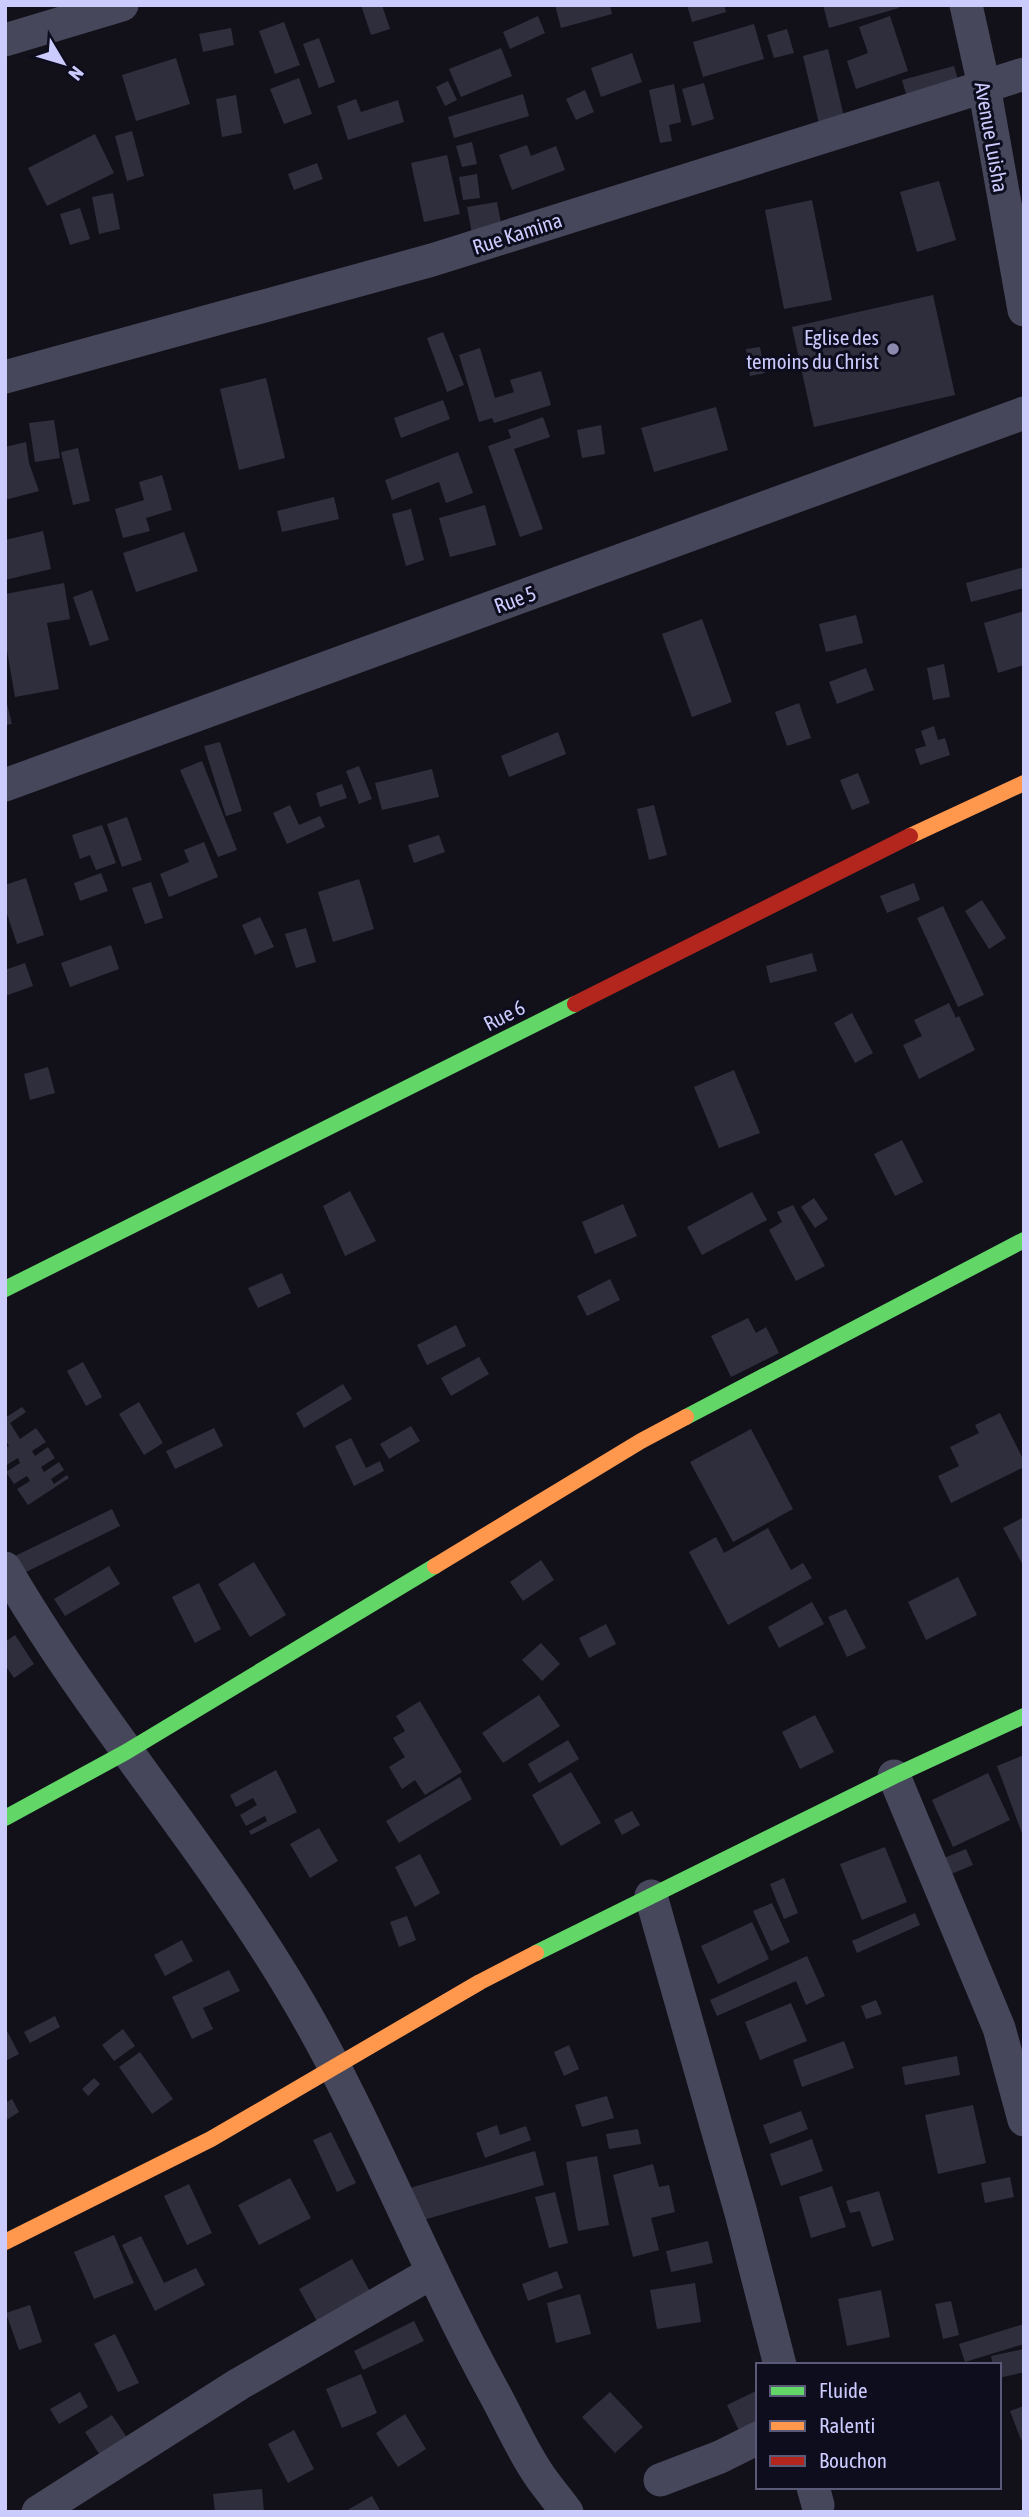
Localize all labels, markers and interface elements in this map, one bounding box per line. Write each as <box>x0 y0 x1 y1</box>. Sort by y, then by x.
north arrow <box>28 28 98 98</box>
text: N <box>64 62 89 85</box>
street label: Avenue Luisha <box>971 80 1013 194</box>
street label: Rue Kamina <box>469 207 565 259</box>
place label: Eglise des temoins du Christ <box>746 325 879 373</box>
marker: Eglise des temoins du Christ <box>885 341 901 357</box>
street label: Rue 5 <box>491 580 539 618</box>
street label: Rue 6 <box>479 995 529 1035</box>
legend <box>756 2363 1001 2489</box>
text: Fluide <box>819 2378 868 2402</box>
text: Ralenti <box>819 2413 875 2437</box>
text: Bouchon <box>819 2448 887 2472</box>

